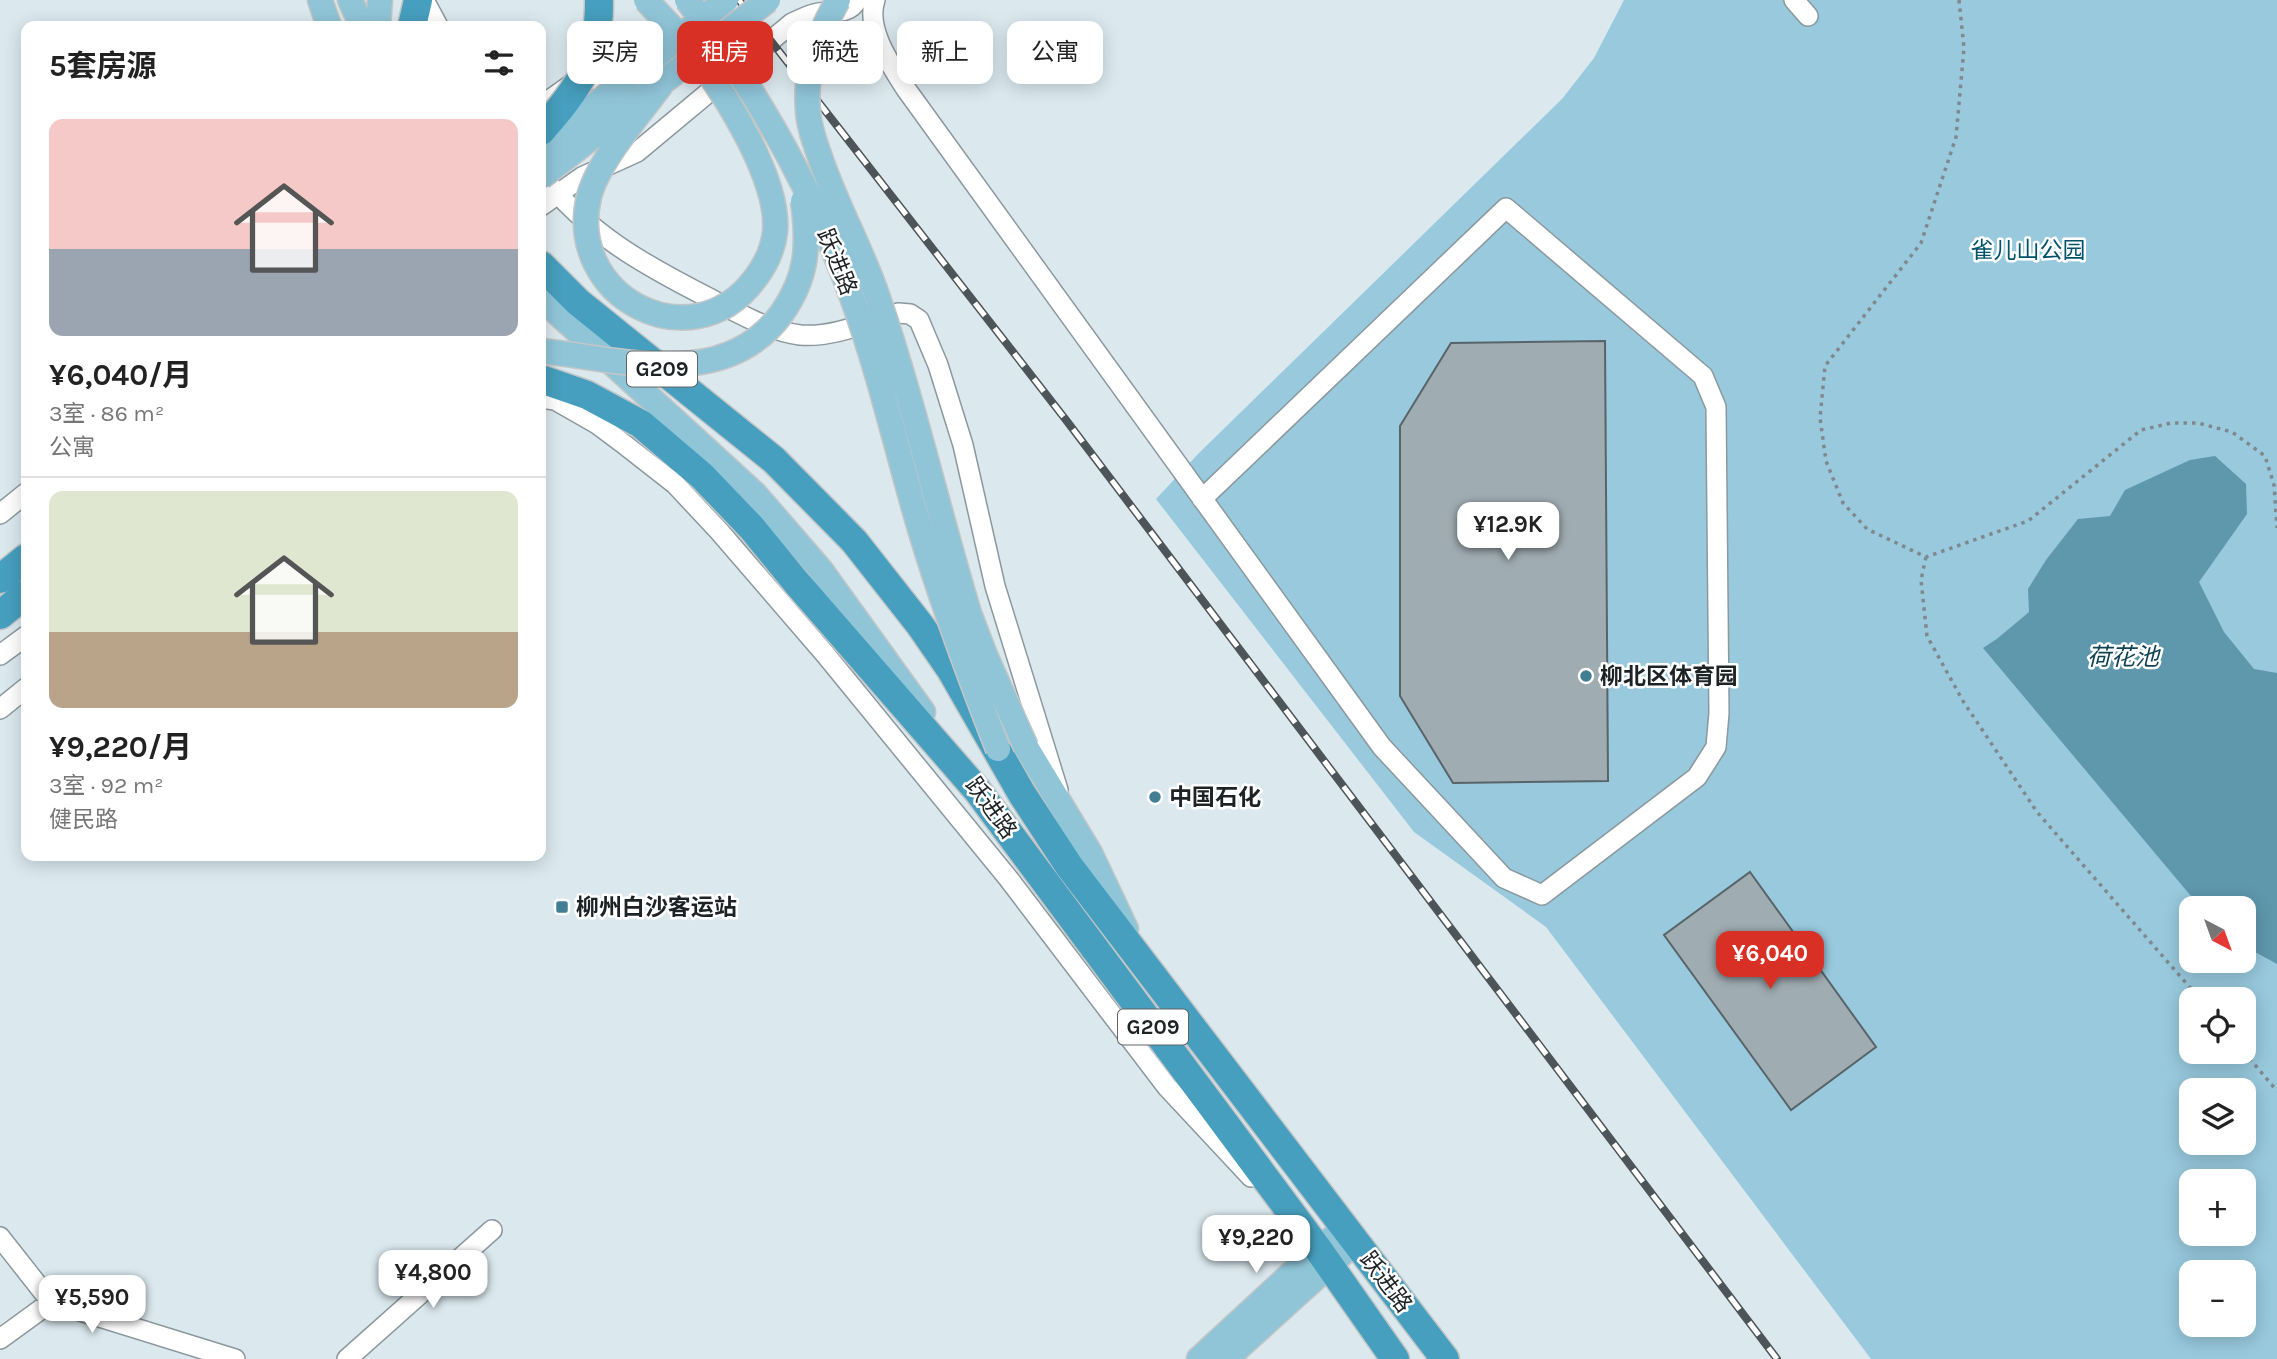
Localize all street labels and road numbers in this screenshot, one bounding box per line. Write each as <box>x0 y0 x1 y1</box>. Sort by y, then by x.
street label: 跃进路 <box>812 225 862 299</box>
road number: G209 <box>627 352 697 386</box>
street label: 跃进路 <box>960 772 1022 844</box>
road number: G209 <box>1118 1010 1188 1044</box>
street label: 跃进路 <box>1354 1246 1418 1318</box>

